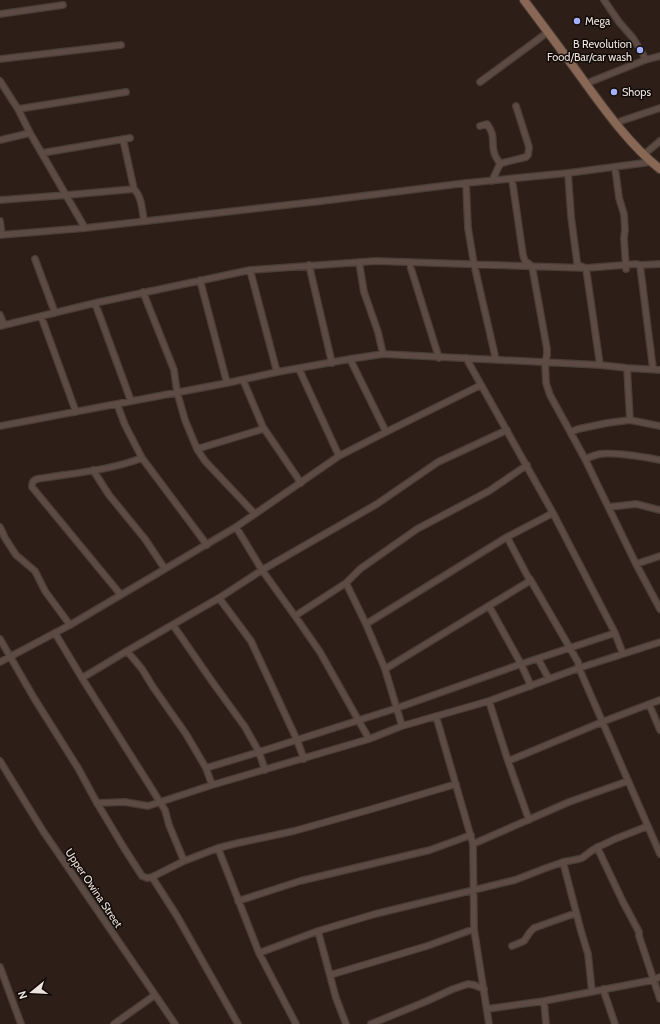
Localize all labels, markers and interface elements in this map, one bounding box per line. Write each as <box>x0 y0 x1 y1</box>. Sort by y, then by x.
place label: Mega <box>585 14 611 28</box>
marker: Mega <box>572 16 582 26</box>
place label: B Revolution Food/Bar/car wash <box>547 37 632 64</box>
marker: B Revolution Food/Bar/car wash <box>635 45 645 55</box>
place label: Shops <box>622 85 651 99</box>
marker: Shops <box>609 87 619 97</box>
street label: Upper Owina Street <box>62 846 126 931</box>
north arrow <box>12 972 52 1012</box>
text: N <box>15 989 30 1001</box>

